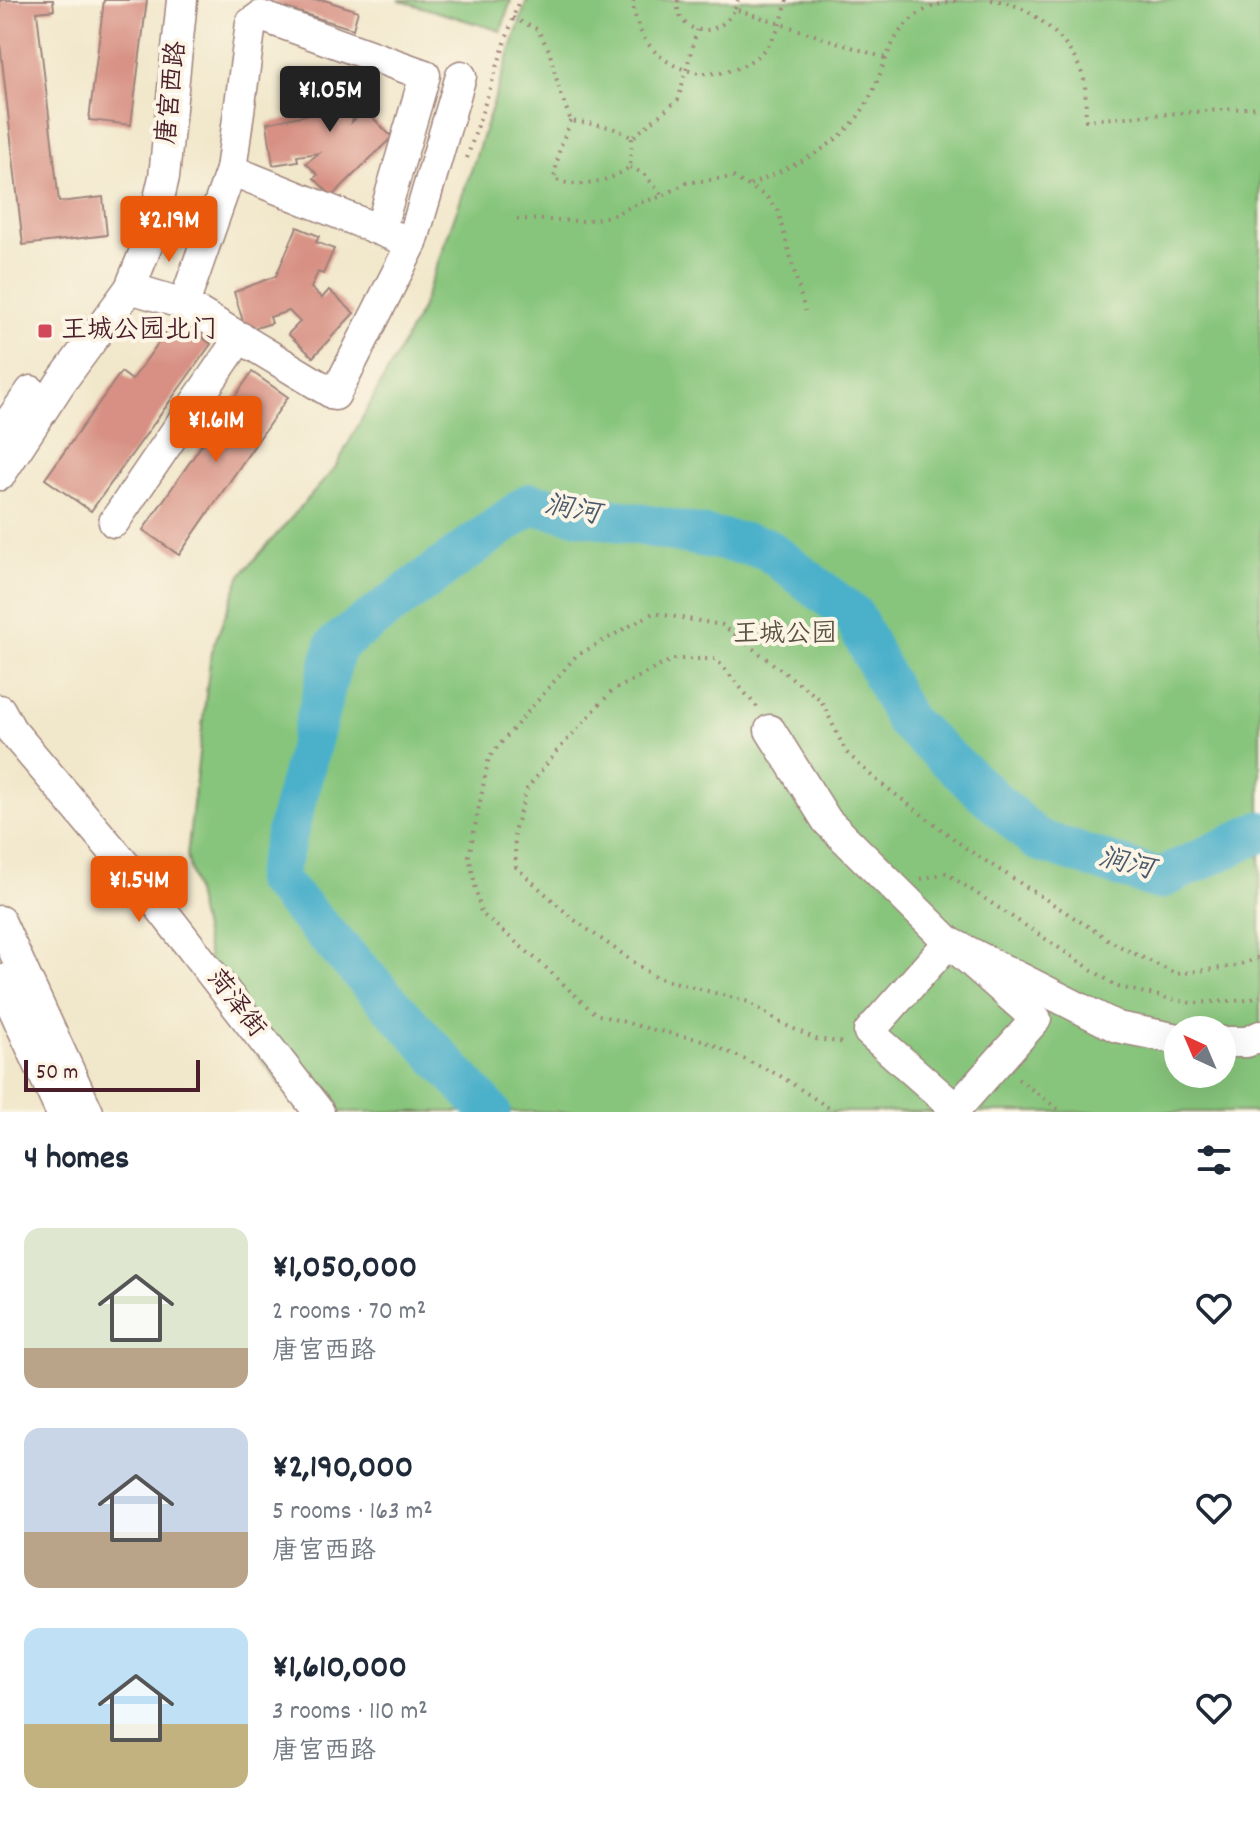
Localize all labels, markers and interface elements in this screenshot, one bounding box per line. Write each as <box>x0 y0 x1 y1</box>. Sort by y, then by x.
street label: 唐宫西路 <box>149 39 197 147</box>
pin: ¥1.05M <box>265 66 395 134</box>
text: ¥1.05M <box>298 73 362 110</box>
pin: ¥2.19M <box>104 196 234 264</box>
text: ¥2.19M <box>138 203 200 240</box>
place label: 王城公园北门 <box>61 313 217 350</box>
marker: 王城公园北门 <box>36 322 54 340</box>
pin: ¥1.61M <box>151 396 281 464</box>
text: ¥1.61M <box>188 403 244 440</box>
water label: 涧河 <box>541 487 607 538</box>
park label: 王城公园 <box>733 617 837 654</box>
water label: 涧河 <box>1094 840 1162 893</box>
pin: ¥1.54M <box>74 856 204 924</box>
text: ¥1.54M <box>109 863 169 900</box>
street label: 菏泽街 <box>196 962 274 1046</box>
north arrow <box>1164 1016 1236 1088</box>
map controls <box>1164 1016 1236 1088</box>
scale bar <box>24 1056 200 1092</box>
text: 50 m <box>36 1058 78 1089</box>
text: 4 homes <box>24 1136 129 1185</box>
icon: filters <box>1192 1138 1236 1182</box>
text: ¥1,050,000 <box>272 1245 417 1294</box>
icon: home <box>88 1260 184 1356</box>
icon: heart <box>1192 1286 1236 1330</box>
text: 2 rooms · 70 m² <box>272 1294 426 1331</box>
text: 唐宫西路 <box>272 1334 376 1371</box>
text: ¥2,190,000 <box>272 1445 413 1494</box>
icon: home <box>88 1460 184 1556</box>
icon: heart <box>1192 1486 1236 1530</box>
text: 5 rooms · 163 m² <box>272 1494 433 1531</box>
text: 唐宫西路 <box>272 1534 376 1571</box>
text: ¥1,610,000 <box>272 1645 407 1694</box>
icon: home <box>88 1660 184 1756</box>
icon: heart <box>1192 1686 1236 1730</box>
text: 3 rooms · 110 m² <box>272 1694 428 1731</box>
text: 唐宫西路 <box>272 1734 376 1771</box>

